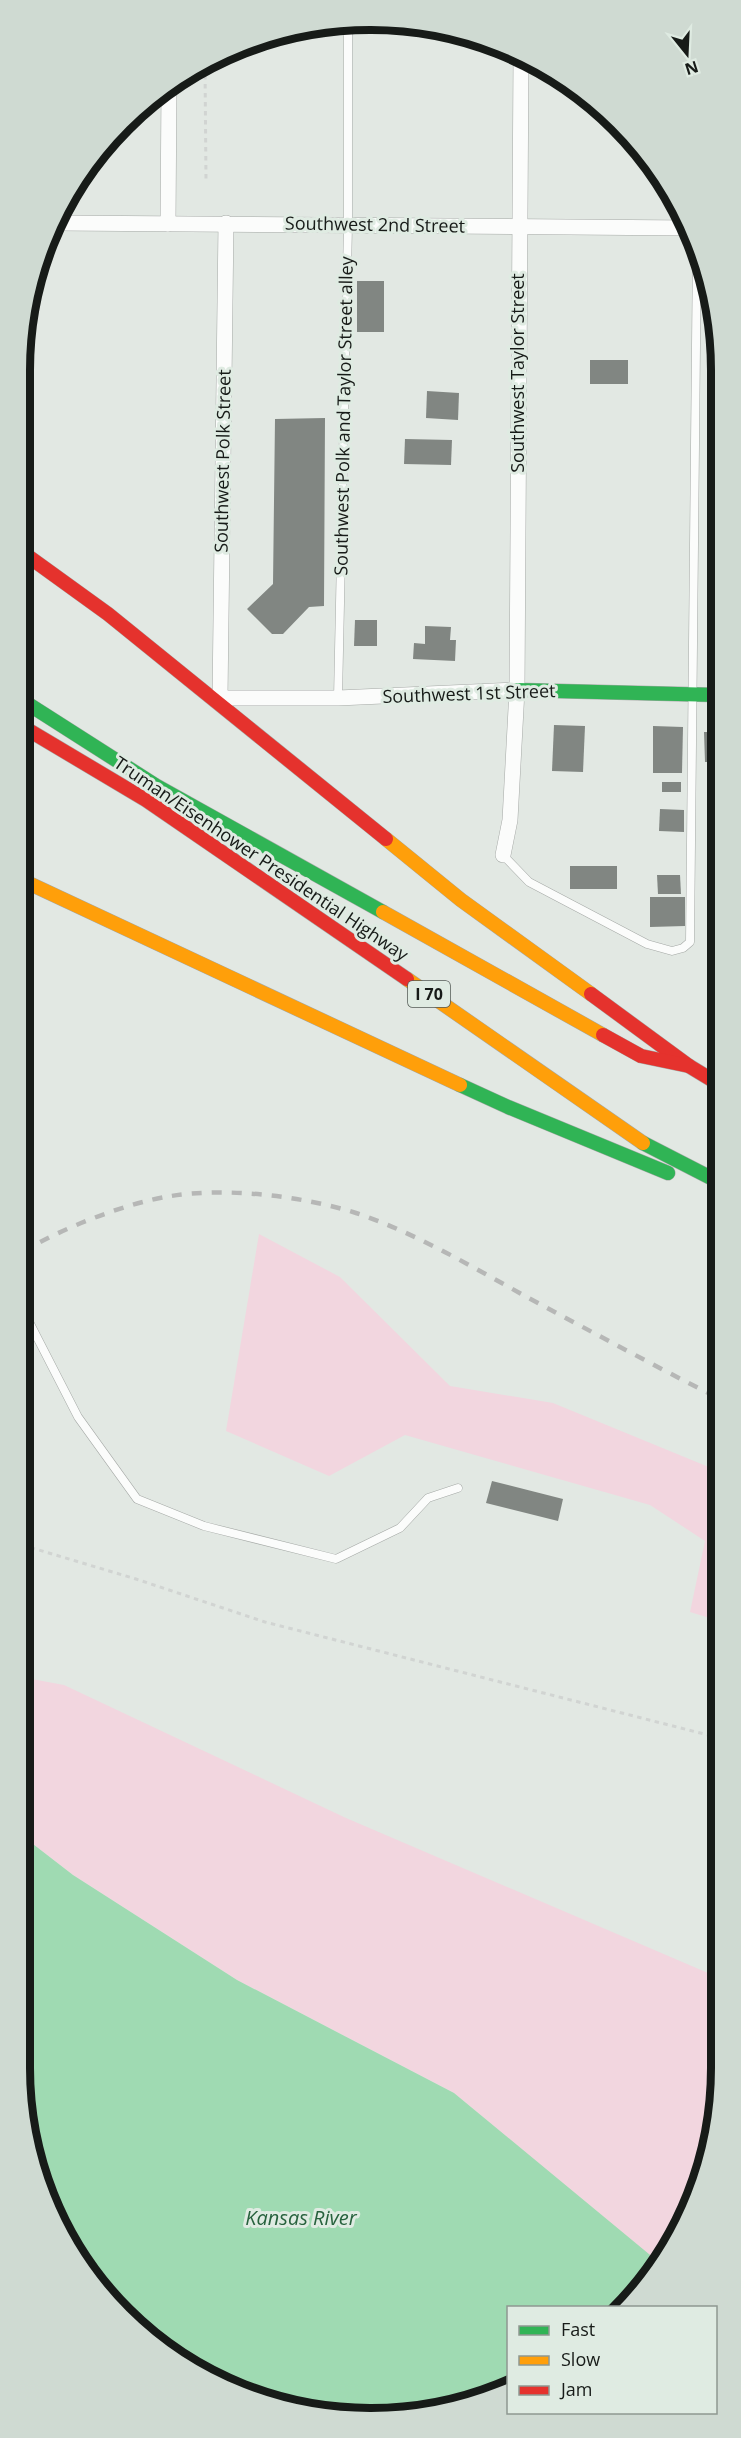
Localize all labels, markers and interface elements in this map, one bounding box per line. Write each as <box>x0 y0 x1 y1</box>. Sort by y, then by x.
north arrow <box>657 24 717 84</box>
text: N <box>682 56 701 81</box>
street label: Southwest 2nd Street <box>285 210 465 238</box>
street label: Southwest Polk and Taylor Street alley <box>328 255 358 576</box>
street label: Southwest Taylor Street <box>505 273 529 473</box>
street label: Southwest Polk Street <box>208 369 236 553</box>
street label: Southwest 1st Street <box>382 678 556 708</box>
street label: Truman/Eisenhower Presidential Highway <box>110 750 414 967</box>
road number: I 70 <box>408 981 450 1007</box>
water label: Kansas River <box>245 2204 358 2231</box>
legend <box>507 2306 717 2414</box>
text: Fast <box>561 2317 595 2341</box>
text: Slow <box>561 2347 600 2371</box>
text: Jam <box>559 2377 593 2401</box>

